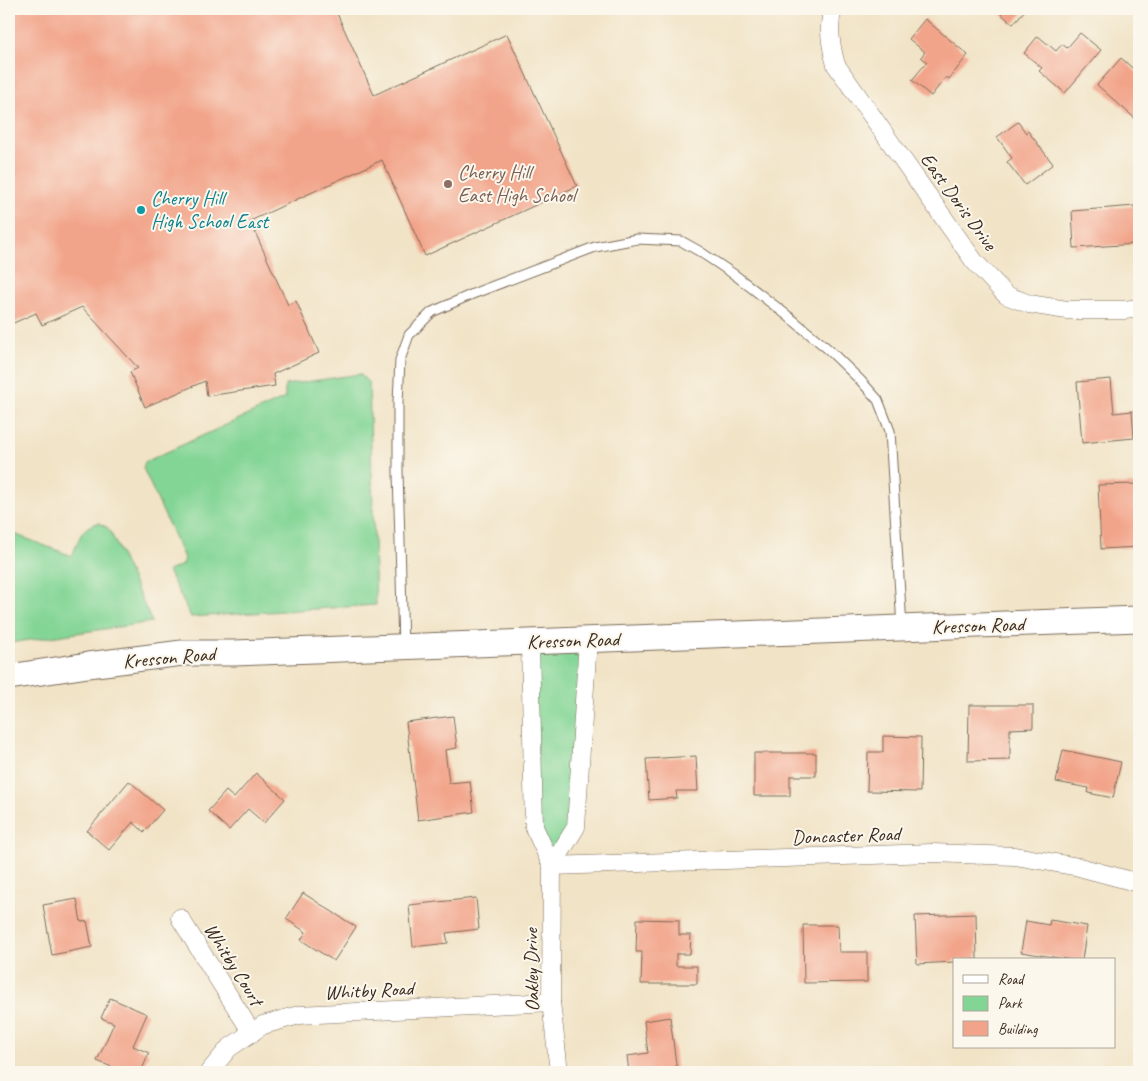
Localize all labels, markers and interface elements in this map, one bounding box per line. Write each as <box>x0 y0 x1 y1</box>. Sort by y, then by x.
street label: East Doris Drive <box>915 148 1003 256</box>
place label: Cherry Hill East High School <box>458 160 579 208</box>
marker: Cherry Hill East High School <box>442 178 454 190</box>
place label: Cherry Hill High School East <box>151 186 271 234</box>
marker: Cherry Hill High School East <box>135 204 147 216</box>
street label: Kresson Road <box>931 611 1028 640</box>
street label: Kresson Road <box>526 626 623 655</box>
street label: Kresson Road <box>122 641 219 674</box>
street label: Doncaster Road <box>791 821 904 850</box>
street label: Whitby Court <box>198 918 271 1013</box>
street label: Oakley Drive <box>518 927 545 1012</box>
legend <box>953 958 1116 1048</box>
text: Road <box>998 970 1025 989</box>
street label: Whitby Road <box>324 976 417 1005</box>
text: Park <box>998 994 1023 1013</box>
text: Building <box>998 1020 1038 1039</box>

